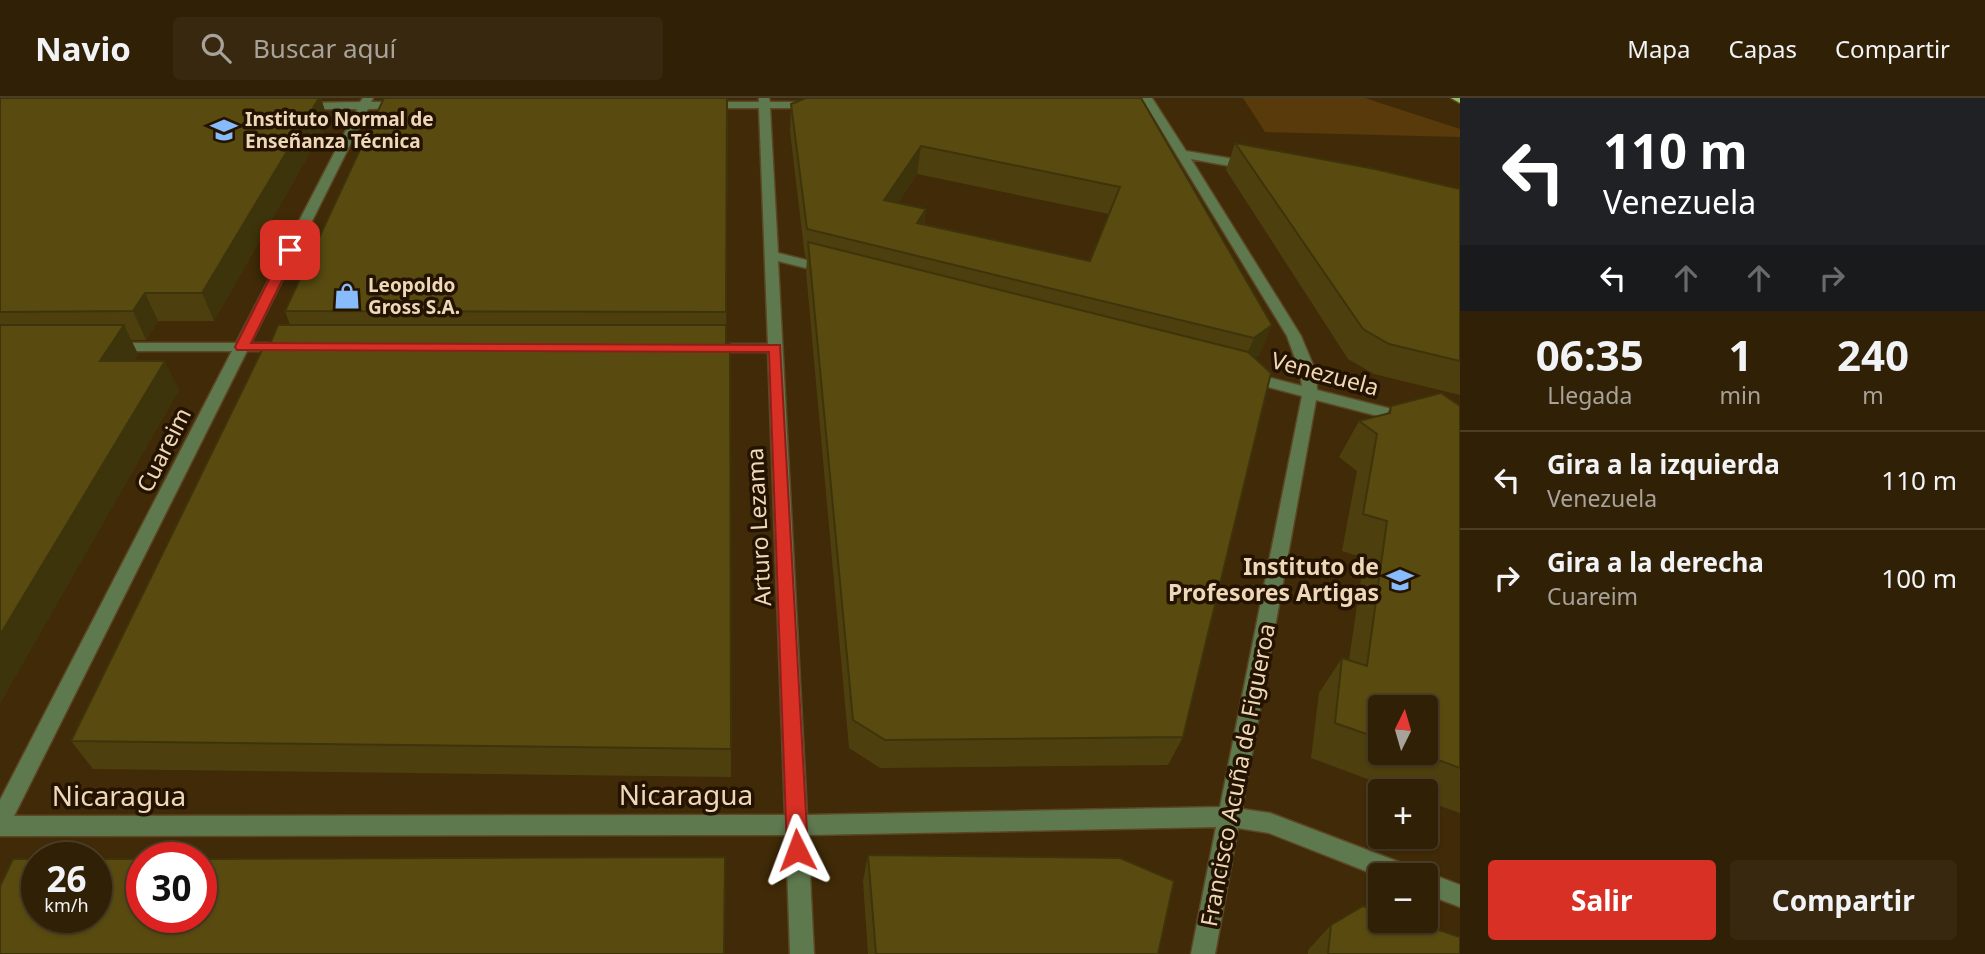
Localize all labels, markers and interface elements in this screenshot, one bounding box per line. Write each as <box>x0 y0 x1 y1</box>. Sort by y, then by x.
search box <box>173 17 663 80</box>
text: Navio <box>35 26 131 71</box>
icon: search <box>197 29 235 67</box>
text: Buscar aquí <box>253 30 396 66</box>
text: Mapa <box>1627 32 1691 65</box>
text: Capas <box>1729 32 1797 65</box>
text: Compartir <box>1835 32 1950 65</box>
place label: Instituto Normal de Enseñanza Técnica <box>245 106 434 154</box>
school or university icon: Instituto Normal de Enseñanza Técnica <box>209 115 239 145</box>
text: 110 m <box>1603 117 1748 183</box>
icon: left <box>1488 126 1579 217</box>
text: Venezuela <box>1603 180 1756 223</box>
pin <box>260 220 320 280</box>
icon: arrive <box>271 231 309 269</box>
icon: left <box>1594 259 1632 297</box>
icon: ahead <box>1667 259 1705 297</box>
icon: ahead <box>1740 259 1778 297</box>
icon: right <box>1813 259 1851 297</box>
place label: Leopoldo Gross S.A. <box>368 272 460 320</box>
shop icon: Leopoldo Gross S.A. <box>332 281 362 311</box>
text: 06:35 <box>1536 326 1644 383</box>
text: 1 <box>1728 326 1752 383</box>
text: 240 <box>1837 326 1909 383</box>
street label: Venezuela <box>1268 343 1383 403</box>
text: Llegada <box>1547 379 1632 411</box>
text: min <box>1720 379 1761 411</box>
text: m <box>1862 379 1884 411</box>
street label: Cuareim <box>128 402 198 497</box>
text: Gira a la izquierda <box>1547 446 1780 482</box>
street label: Arturo Lezama <box>738 447 778 607</box>
icon: left <box>1488 461 1526 499</box>
text: 110 m <box>1881 462 1957 498</box>
text: Venezuela <box>1547 482 1657 514</box>
text: Gira a la derecha <box>1547 544 1764 580</box>
place label: Instituto de Profesores Artigas <box>1168 550 1379 608</box>
icon: right <box>1488 559 1526 597</box>
text: 100 m <box>1881 560 1957 596</box>
school or university icon: Instituto de Profesores Artigas <box>1385 565 1415 595</box>
text: Cuareim <box>1547 580 1638 612</box>
street label: Francisco Acuña de Figueroa <box>1192 620 1282 929</box>
north arrow <box>1368 695 1438 765</box>
map controls <box>1368 695 1438 933</box>
street label: Nicaragua <box>619 775 753 813</box>
street label: Nicaragua <box>52 776 186 814</box>
button: + <box>1368 779 1438 849</box>
position arrow <box>760 813 834 887</box>
speed limit sign: 30 <box>126 842 217 933</box>
text: 26 <box>46 855 87 902</box>
button: Salir <box>1488 860 1716 940</box>
button: Compartir <box>1730 860 1957 940</box>
button: − <box>1368 863 1438 933</box>
text: km/h <box>44 893 89 917</box>

